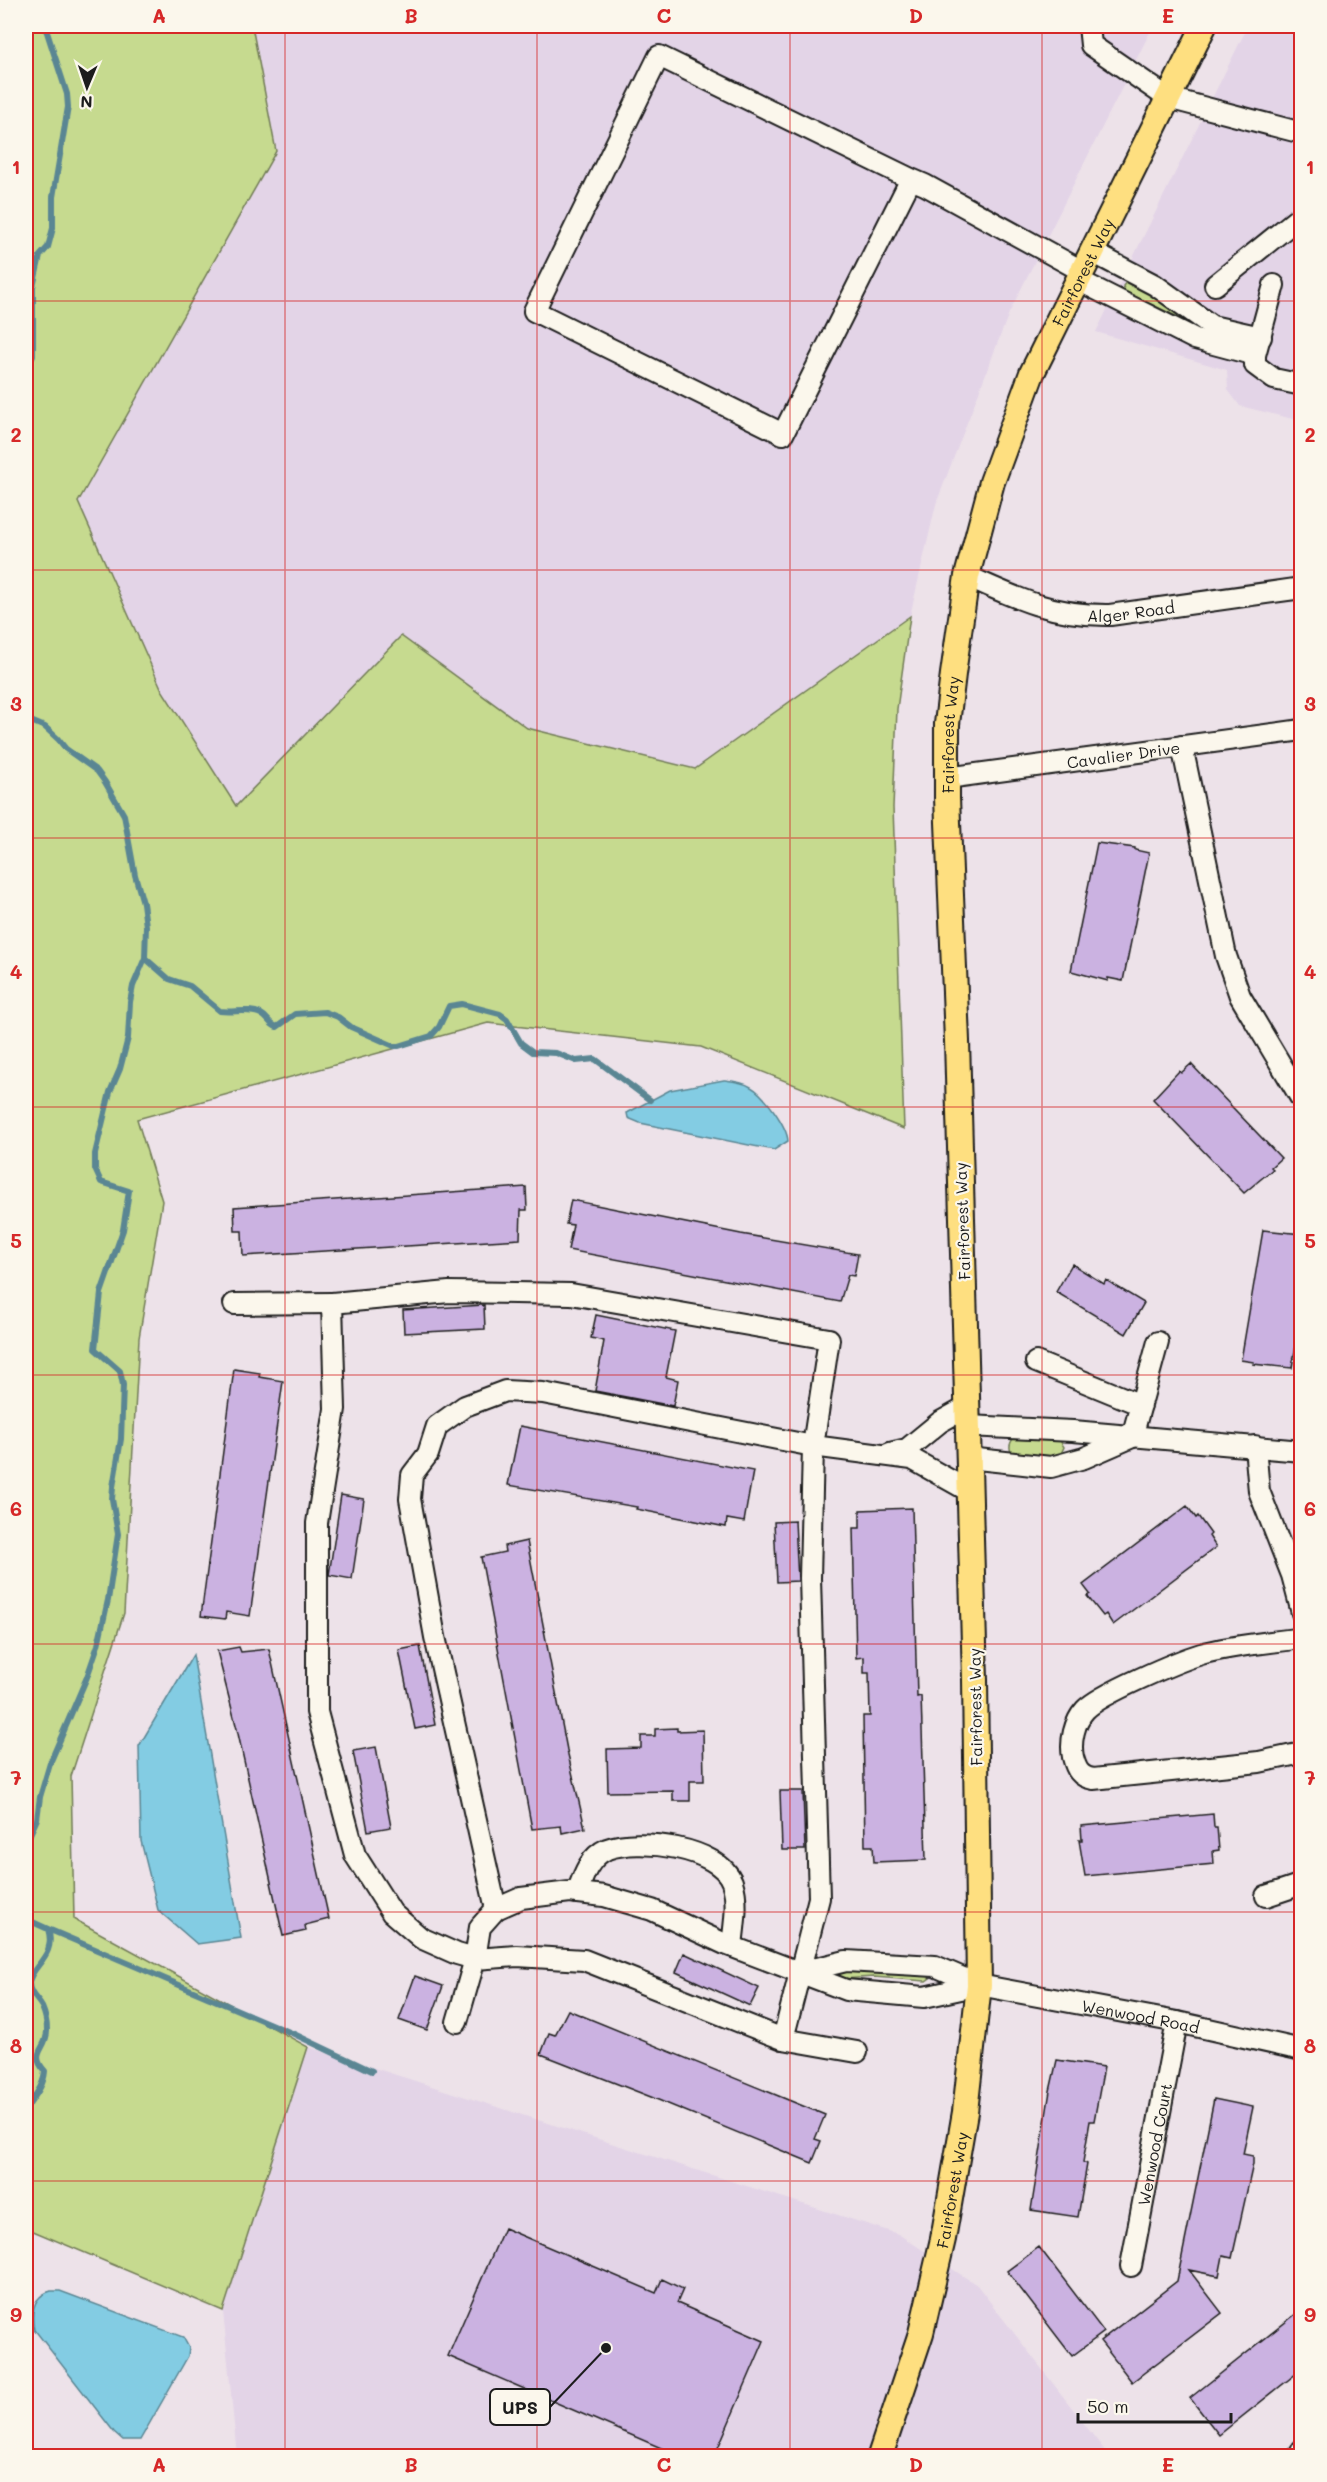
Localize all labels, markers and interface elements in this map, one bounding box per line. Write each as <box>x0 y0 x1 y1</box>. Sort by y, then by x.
text: A <box>152 2 166 28</box>
text: B <box>404 2 418 28</box>
text: C <box>657 2 672 28</box>
text: D <box>909 2 923 28</box>
text: E <box>1162 2 1174 28</box>
north arrow <box>57 57 117 117</box>
text: N <box>80 92 93 113</box>
text: 1 <box>12 153 20 179</box>
text: 1 <box>1306 153 1314 179</box>
street label: Fairforest Way <box>1047 214 1118 329</box>
text: 2 <box>10 421 22 447</box>
text: 2 <box>1304 421 1316 447</box>
street label: Alger Road <box>1087 596 1176 626</box>
street label: Fairforest Way <box>936 674 963 793</box>
text: 3 <box>10 690 22 716</box>
text: 3 <box>1304 690 1316 716</box>
street label: Cavalier Drive <box>1065 736 1181 772</box>
text: 4 <box>10 958 23 984</box>
text: 4 <box>1304 958 1317 984</box>
street label: Fairforest Way <box>949 1162 975 1280</box>
text: 5 <box>10 1227 22 1253</box>
text: 5 <box>1304 1227 1316 1253</box>
text: 6 <box>10 1495 22 1521</box>
text: 6 <box>1304 1495 1316 1521</box>
street label: Fairforest Way <box>963 1648 987 1766</box>
text: 7 <box>10 1764 22 1790</box>
text: 7 <box>1304 1764 1316 1790</box>
street label: Wenwood Road <box>1080 1994 1202 2037</box>
text: 8 <box>10 2032 22 2058</box>
text: 8 <box>1304 2032 1316 2058</box>
street label: Wenwood Court <box>1132 2081 1176 2207</box>
street label: Fairforest Way <box>931 2130 972 2250</box>
text: 9 <box>10 2301 22 2327</box>
text: 9 <box>1304 2301 1316 2327</box>
scale bar <box>1078 2386 1231 2424</box>
callout: UPS <box>490 2389 550 2425</box>
text: 50 m <box>1087 2394 1129 2418</box>
text: UPS <box>502 2395 538 2419</box>
text: A <box>152 2451 166 2477</box>
text: B <box>404 2451 418 2477</box>
text: C <box>657 2451 672 2477</box>
text: D <box>909 2451 923 2477</box>
text: E <box>1162 2451 1174 2477</box>

